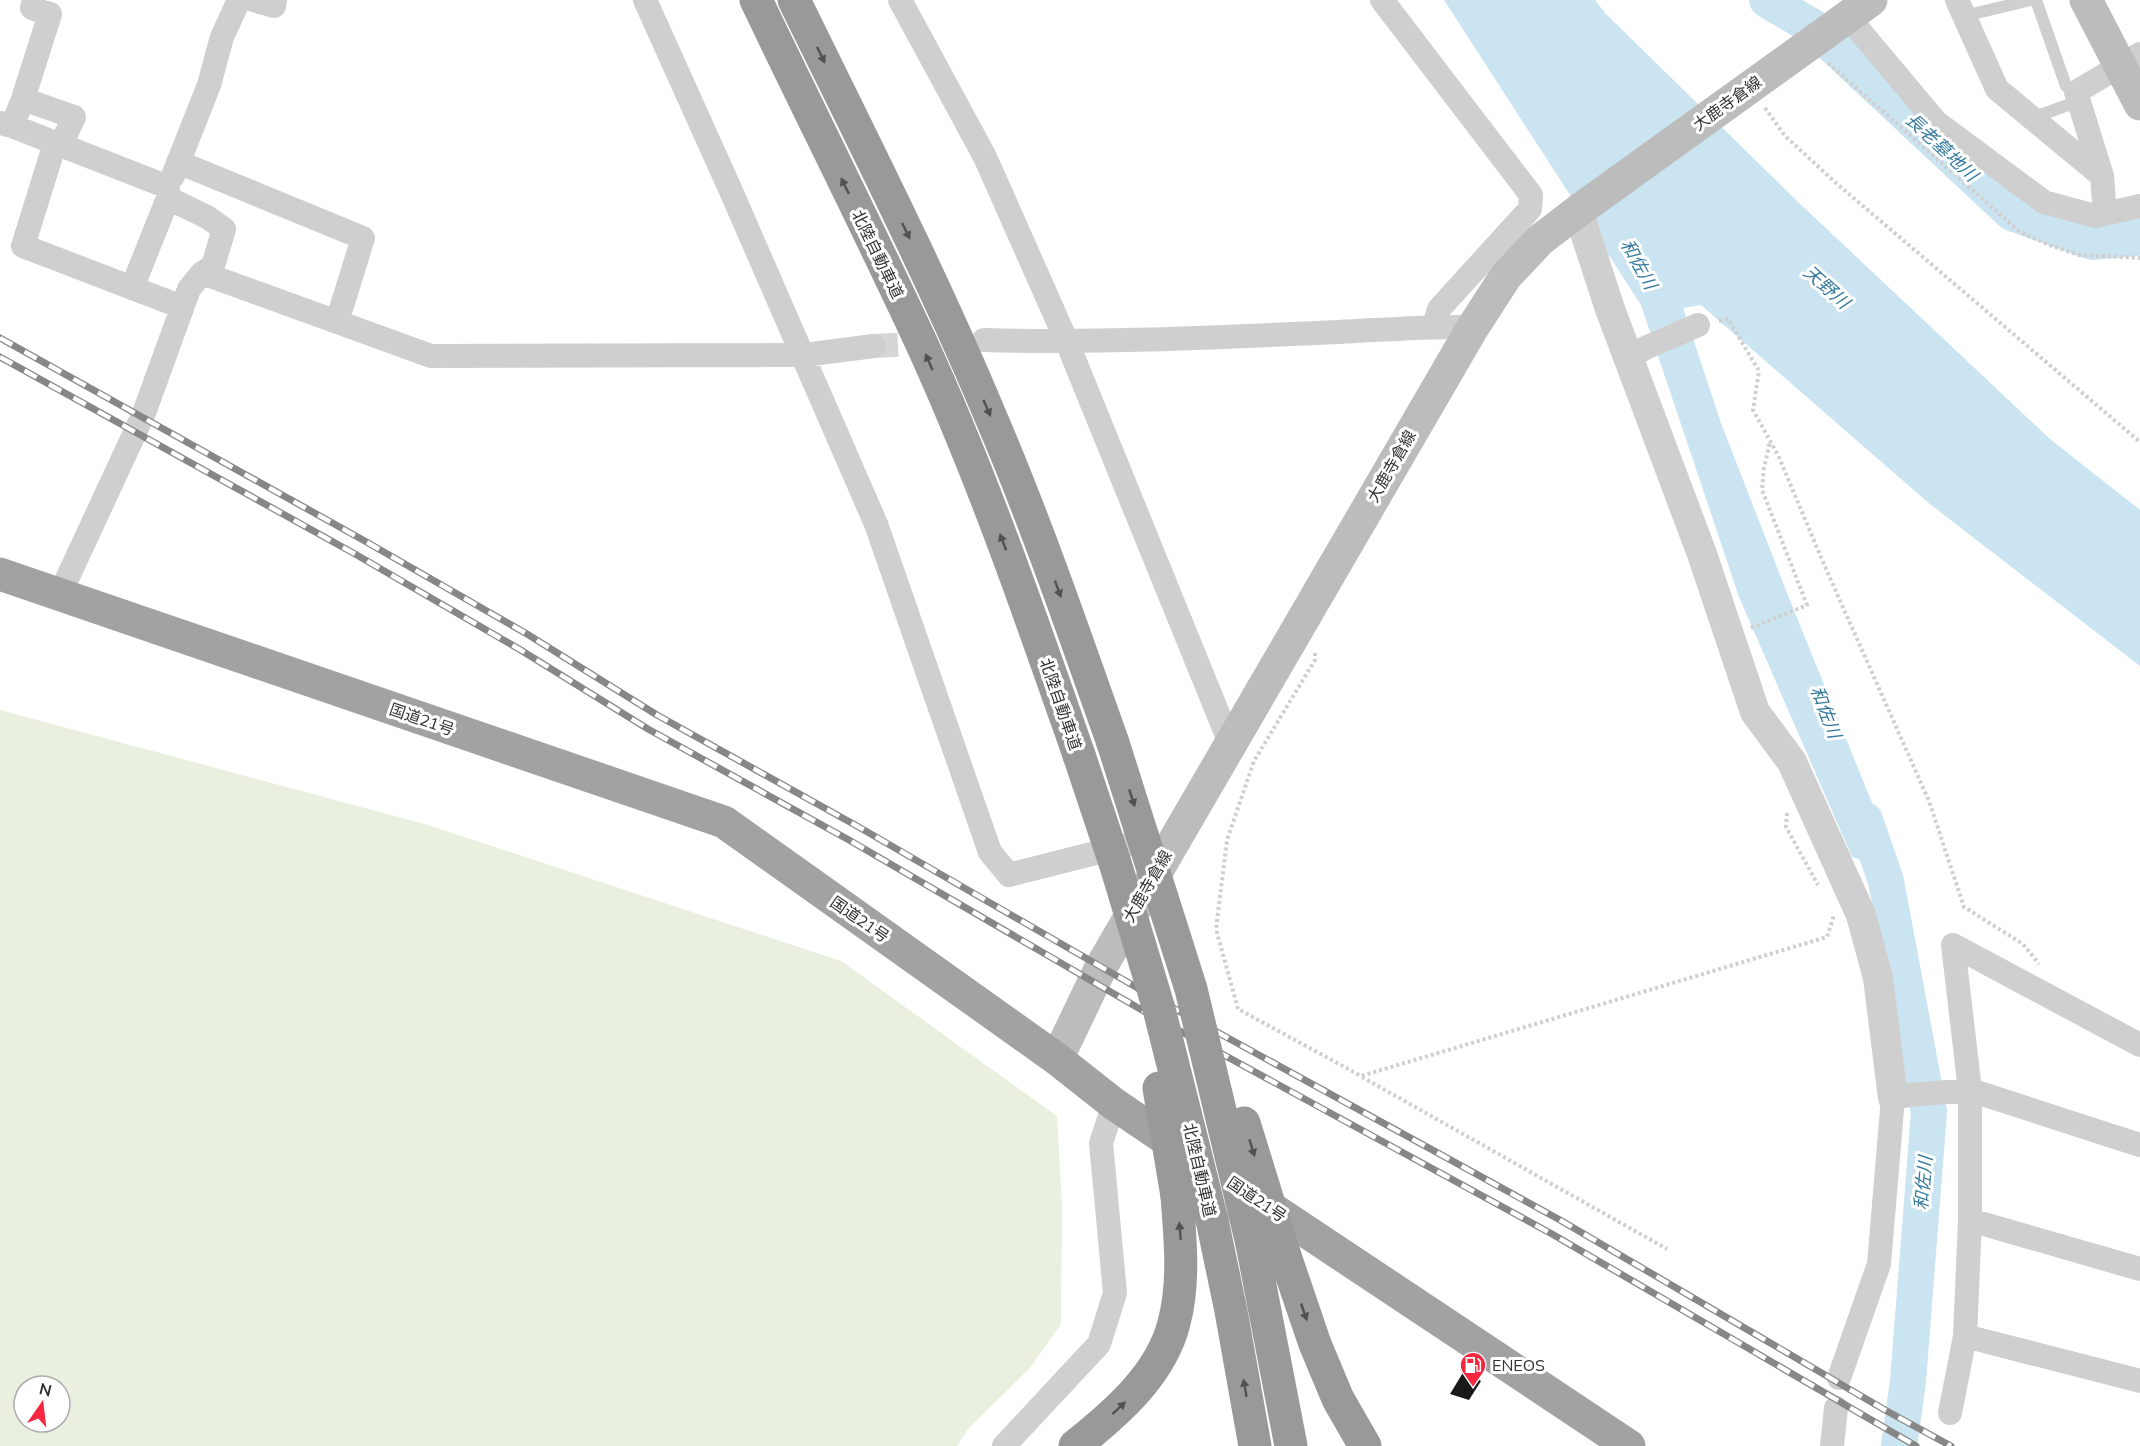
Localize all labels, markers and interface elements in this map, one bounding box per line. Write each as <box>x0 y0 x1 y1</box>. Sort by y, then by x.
one-way arrow <box>816 47 826 64</box>
street label: 大鹿寺倉線 <box>1689 71 1765 135</box>
water label: 長老墓地川 <box>1901 108 1984 187</box>
one-way arrow <box>841 177 850 194</box>
street label: 北陸自動車道 <box>848 206 908 302</box>
one-way arrow <box>901 222 910 239</box>
water label: 和佐川 <box>1616 235 1663 295</box>
water label: 天野川 <box>1799 260 1856 315</box>
one-way arrow <box>924 352 934 370</box>
one-way arrow <box>982 399 992 417</box>
street label: 大鹿寺倉線 <box>1362 426 1420 506</box>
one-way arrow <box>998 533 1007 551</box>
one-way arrow <box>1054 580 1064 598</box>
street label: 北陸自動車道 <box>1036 655 1086 753</box>
water label: 和佐川 <box>1806 683 1847 743</box>
street label: 国道21号 <box>387 699 457 739</box>
one-way arrow <box>1127 789 1137 807</box>
street label: 大鹿寺倉線 <box>1118 846 1176 926</box>
street label: 国道21号 <box>827 892 893 946</box>
street label: 北陸自動車道 <box>1179 1121 1221 1219</box>
one-way arrow <box>1248 1139 1257 1157</box>
water label: 和佐川 <box>1909 1153 1937 1211</box>
street label: 国道21号 <box>1224 1172 1290 1226</box>
one-way arrow <box>1175 1222 1184 1241</box>
one-way arrow <box>1300 1303 1309 1321</box>
fuel station icon: ENEOS <box>1458 1350 1488 1388</box>
place label: ENEOS <box>1492 1355 1545 1375</box>
north arrow <box>12 1374 72 1434</box>
text: N <box>37 1378 54 1401</box>
one-way arrow <box>1240 1379 1249 1398</box>
one-way arrow <box>1112 1401 1127 1415</box>

